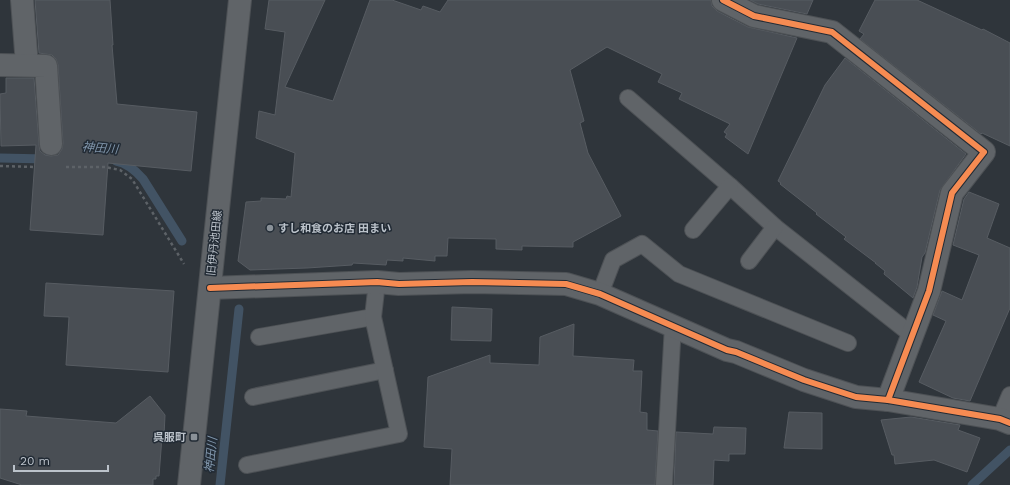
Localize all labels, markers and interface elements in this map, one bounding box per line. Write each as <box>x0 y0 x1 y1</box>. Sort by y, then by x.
water label: 神田川 <box>81 139 121 157</box>
street label: 旧伊丹池田線 <box>205 210 224 277</box>
place label: すし和食のお店 田まい <box>278 222 391 235</box>
marker: すし和食のお店 田まい <box>265 223 275 233</box>
place label: 呉服町 <box>153 431 186 444</box>
marker: 呉服町 <box>189 432 199 442</box>
water label: 神田川 <box>202 434 220 474</box>
scale bar <box>14 447 108 473</box>
text: 20 m <box>20 454 50 468</box>

